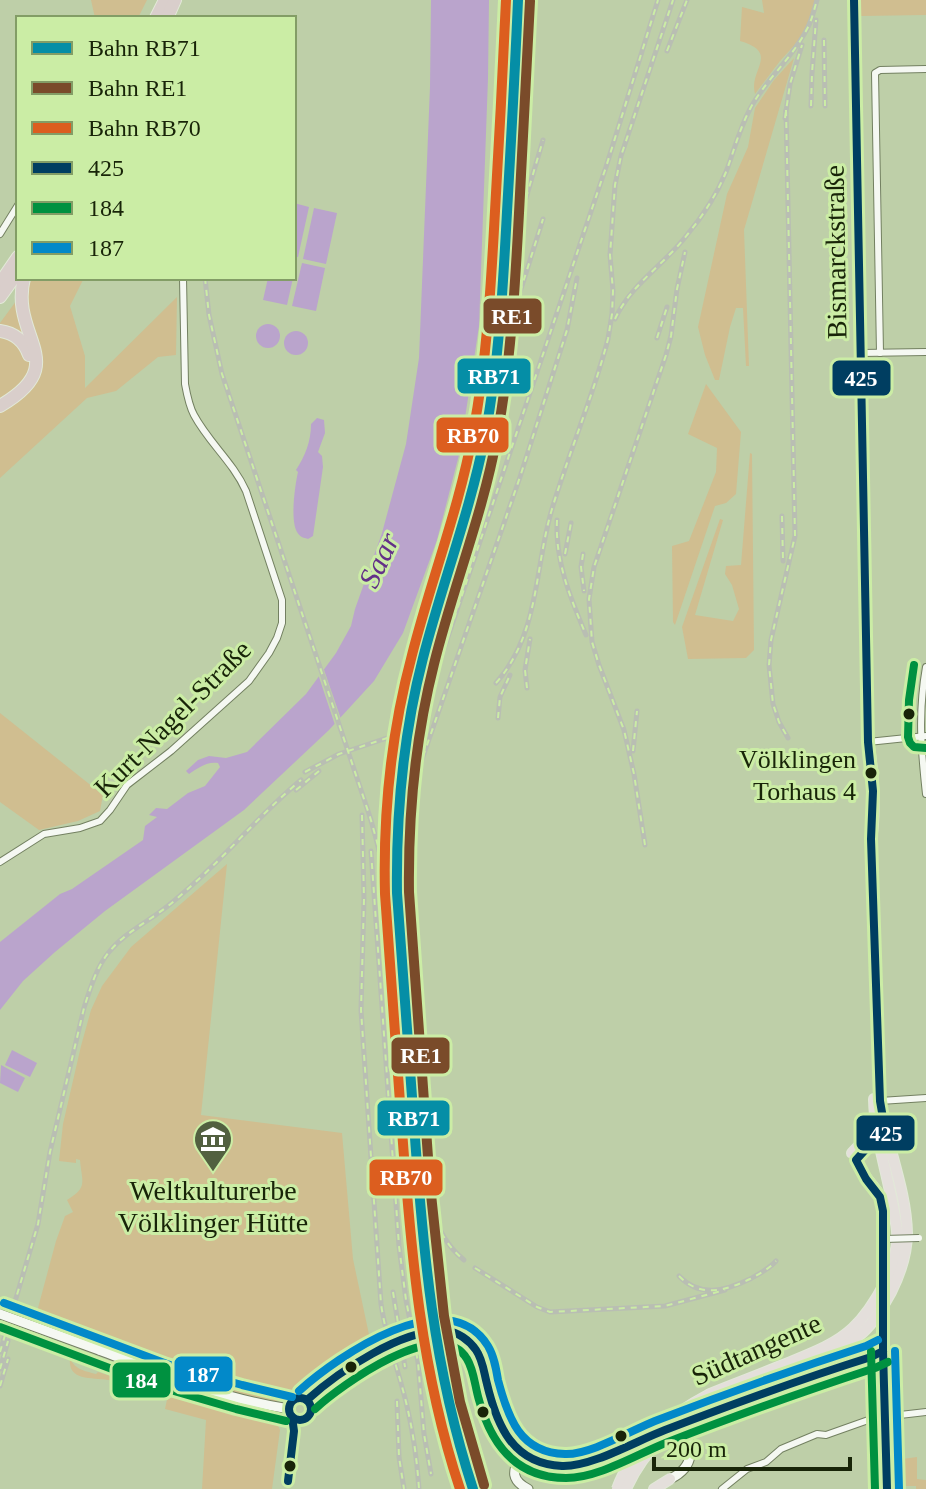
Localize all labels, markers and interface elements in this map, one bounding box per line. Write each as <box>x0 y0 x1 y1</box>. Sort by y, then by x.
legend <box>16 16 296 280</box>
text: Bahn RB71 <box>88 35 201 61</box>
text: Bahn RE1 <box>88 75 187 101</box>
text: Bahn RB70 <box>88 115 201 141</box>
text: 425 <box>88 155 124 181</box>
street label: Bismarckstraße <box>818 165 853 339</box>
text: 184 <box>88 195 124 221</box>
text: 187 <box>88 235 124 261</box>
line badge: RE1 <box>482 297 543 335</box>
text: RE1 <box>491 304 533 329</box>
line badge: RB71 <box>456 357 532 395</box>
line badge: 425 <box>831 359 892 397</box>
text: RB71 <box>468 364 520 389</box>
text: 425 <box>845 366 878 391</box>
line badge: RB70 <box>435 416 510 454</box>
text: RB70 <box>447 423 499 448</box>
water label: Saar <box>352 527 406 592</box>
street label: Kurt-Nagel-Straße <box>88 634 257 803</box>
unlabelled marker <box>901 706 917 722</box>
place label: Völklingen Torhaus 4 <box>739 745 856 806</box>
marker: Völklingen Torhaus 4 <box>863 765 879 781</box>
line badge: RE1 <box>390 1036 451 1075</box>
text: RE1 <box>400 1043 442 1068</box>
line badge: RB71 <box>376 1099 451 1137</box>
text: RB71 <box>388 1106 440 1131</box>
line badge: 425 <box>855 1114 916 1152</box>
museum icon: Weltkulturerbe Völklinger Hütte <box>192 1118 234 1173</box>
text: 425 <box>870 1121 903 1146</box>
line badge: RB70 <box>368 1158 444 1197</box>
text: RB70 <box>380 1165 432 1190</box>
place label: Weltkulturerbe Völklinger Hütte <box>118 1175 308 1238</box>
street label: Südtangente <box>687 1307 826 1392</box>
line badge: 187 <box>173 1355 234 1393</box>
unlabelled marker <box>343 1359 359 1375</box>
line badge: 184 <box>111 1361 172 1399</box>
text: 187 <box>187 1362 220 1387</box>
text: 184 <box>125 1368 158 1393</box>
unlabelled marker <box>475 1404 491 1420</box>
scale bar <box>654 1421 850 1471</box>
unlabelled marker <box>613 1428 629 1444</box>
text: 200 m <box>666 1436 727 1462</box>
unlabelled marker <box>282 1458 298 1474</box>

